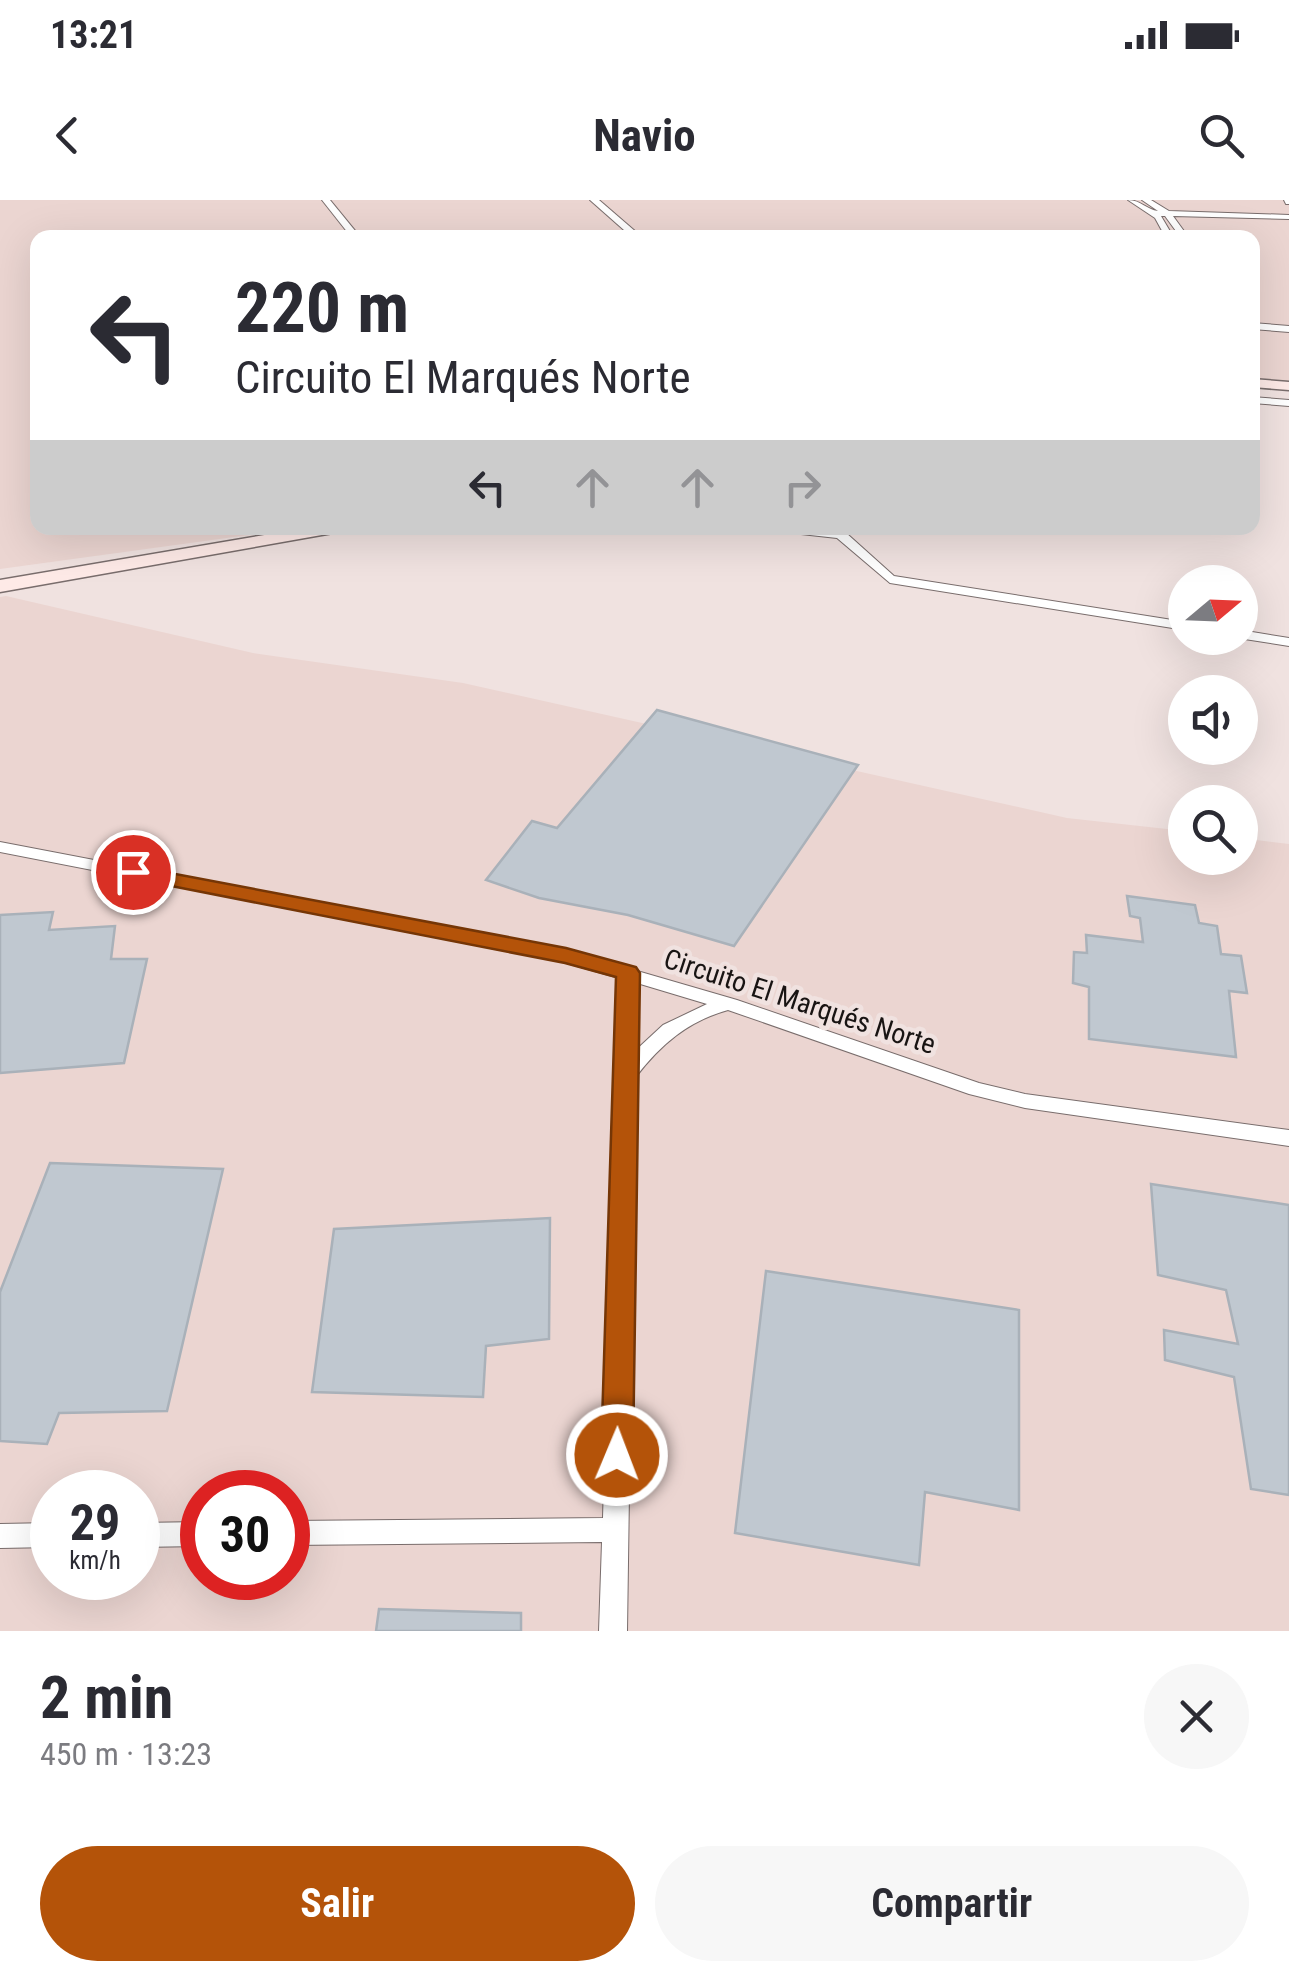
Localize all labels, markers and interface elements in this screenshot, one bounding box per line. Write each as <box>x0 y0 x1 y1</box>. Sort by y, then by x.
text: 13:21 <box>50 13 137 57</box>
icon: back <box>40 108 95 163</box>
icon: search <box>1194 108 1249 163</box>
text: Navio <box>593 109 696 162</box>
text: 220 m <box>235 267 409 349</box>
icon: left <box>70 270 200 400</box>
text: Circuito El Marqués Norte <box>235 351 691 404</box>
icon: left <box>460 460 515 515</box>
icon: ahead <box>565 460 620 515</box>
icon: ahead <box>670 460 725 515</box>
icon: right <box>775 460 830 515</box>
north arrow <box>1168 565 1258 655</box>
map controls <box>1168 565 1258 875</box>
button: sound <box>1168 675 1258 765</box>
button: search <box>1168 785 1258 875</box>
pin <box>91 830 176 915</box>
icon: arrive <box>106 845 161 900</box>
street label: Circuito El Marqués Norte <box>660 942 940 1061</box>
position arrow <box>565 1403 669 1507</box>
speed limit sign: 30 <box>180 1470 310 1600</box>
text: 29 <box>70 1494 120 1552</box>
text: km/h <box>69 1546 121 1575</box>
text: 2 min <box>40 1662 173 1733</box>
button: close <box>1144 1664 1249 1769</box>
text: 450 m · 13:23 <box>40 1735 212 1773</box>
button: Salir <box>40 1846 635 1961</box>
button: Compartir <box>655 1846 1249 1961</box>

